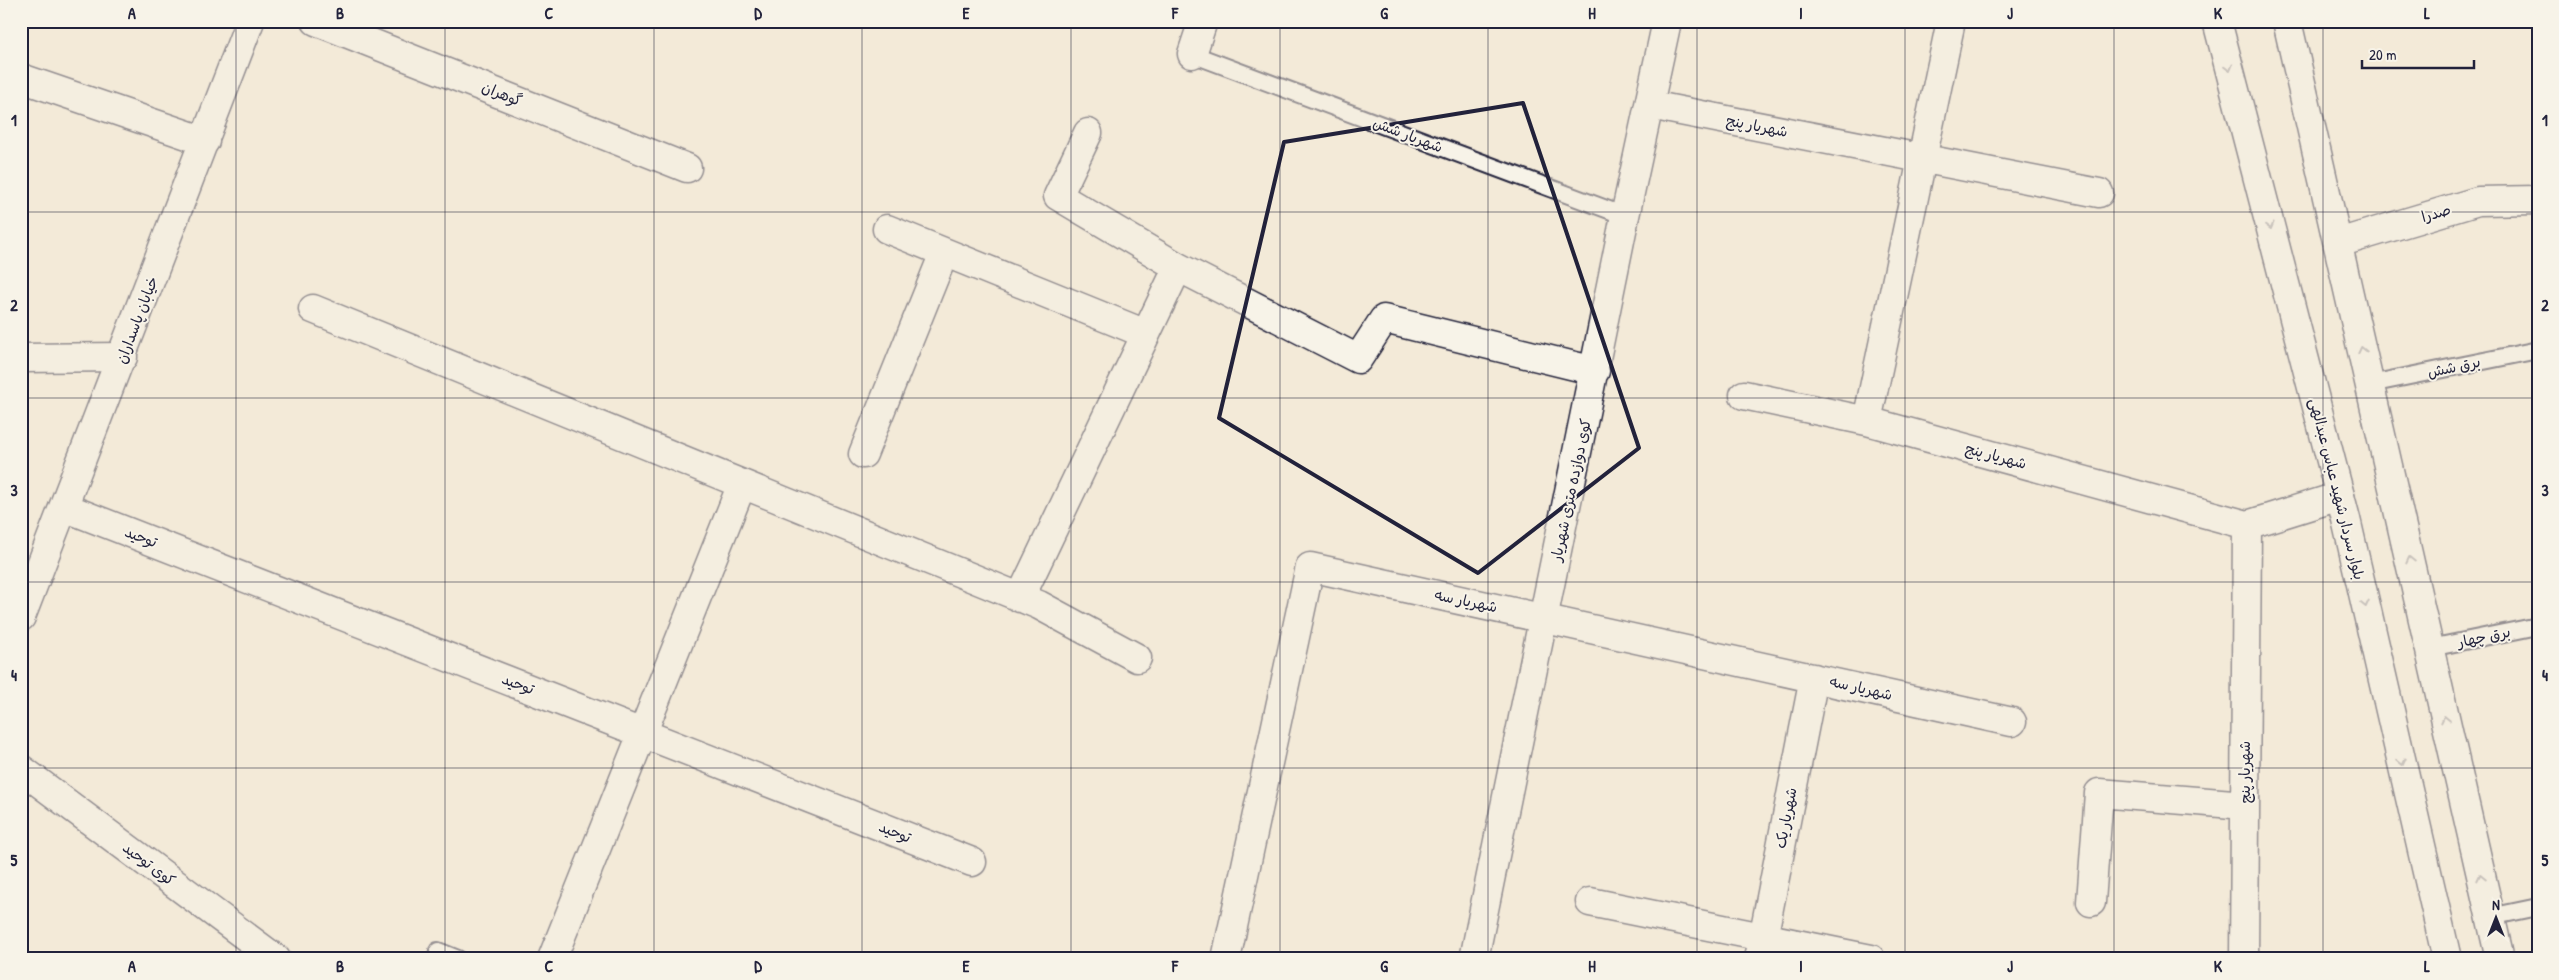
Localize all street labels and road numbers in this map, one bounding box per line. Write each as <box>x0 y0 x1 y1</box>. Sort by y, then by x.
street label: گوهران <box>479 76 525 111</box>
street label: شهریار پنج <box>1724 109 1790 142</box>
street label: شهریار شش <box>1370 112 1446 157</box>
street label: صدرا <box>2418 198 2453 227</box>
street label: خیابان پاسداران <box>110 273 163 366</box>
street label: برق شش <box>2425 351 2482 382</box>
street label: بلوار سردار شهید عباس عبدالهی <box>2305 396 2370 582</box>
street label: کوی دوازده متری شهریار <box>1545 417 1596 564</box>
street label: شهریار پنج <box>1963 437 2029 474</box>
street label: توحید <box>122 521 161 553</box>
street label: شهریار سه <box>1433 584 1500 617</box>
street label: برق چهار <box>2455 621 2512 653</box>
street label: توحید <box>499 668 538 700</box>
street label: شهریار سه <box>1828 670 1895 705</box>
street label: شهریار پنج <box>2234 741 2255 803</box>
street label: شهریار یک <box>1769 786 1802 850</box>
street label: توحید <box>876 816 915 848</box>
street label: کوی توحید <box>119 837 180 890</box>

